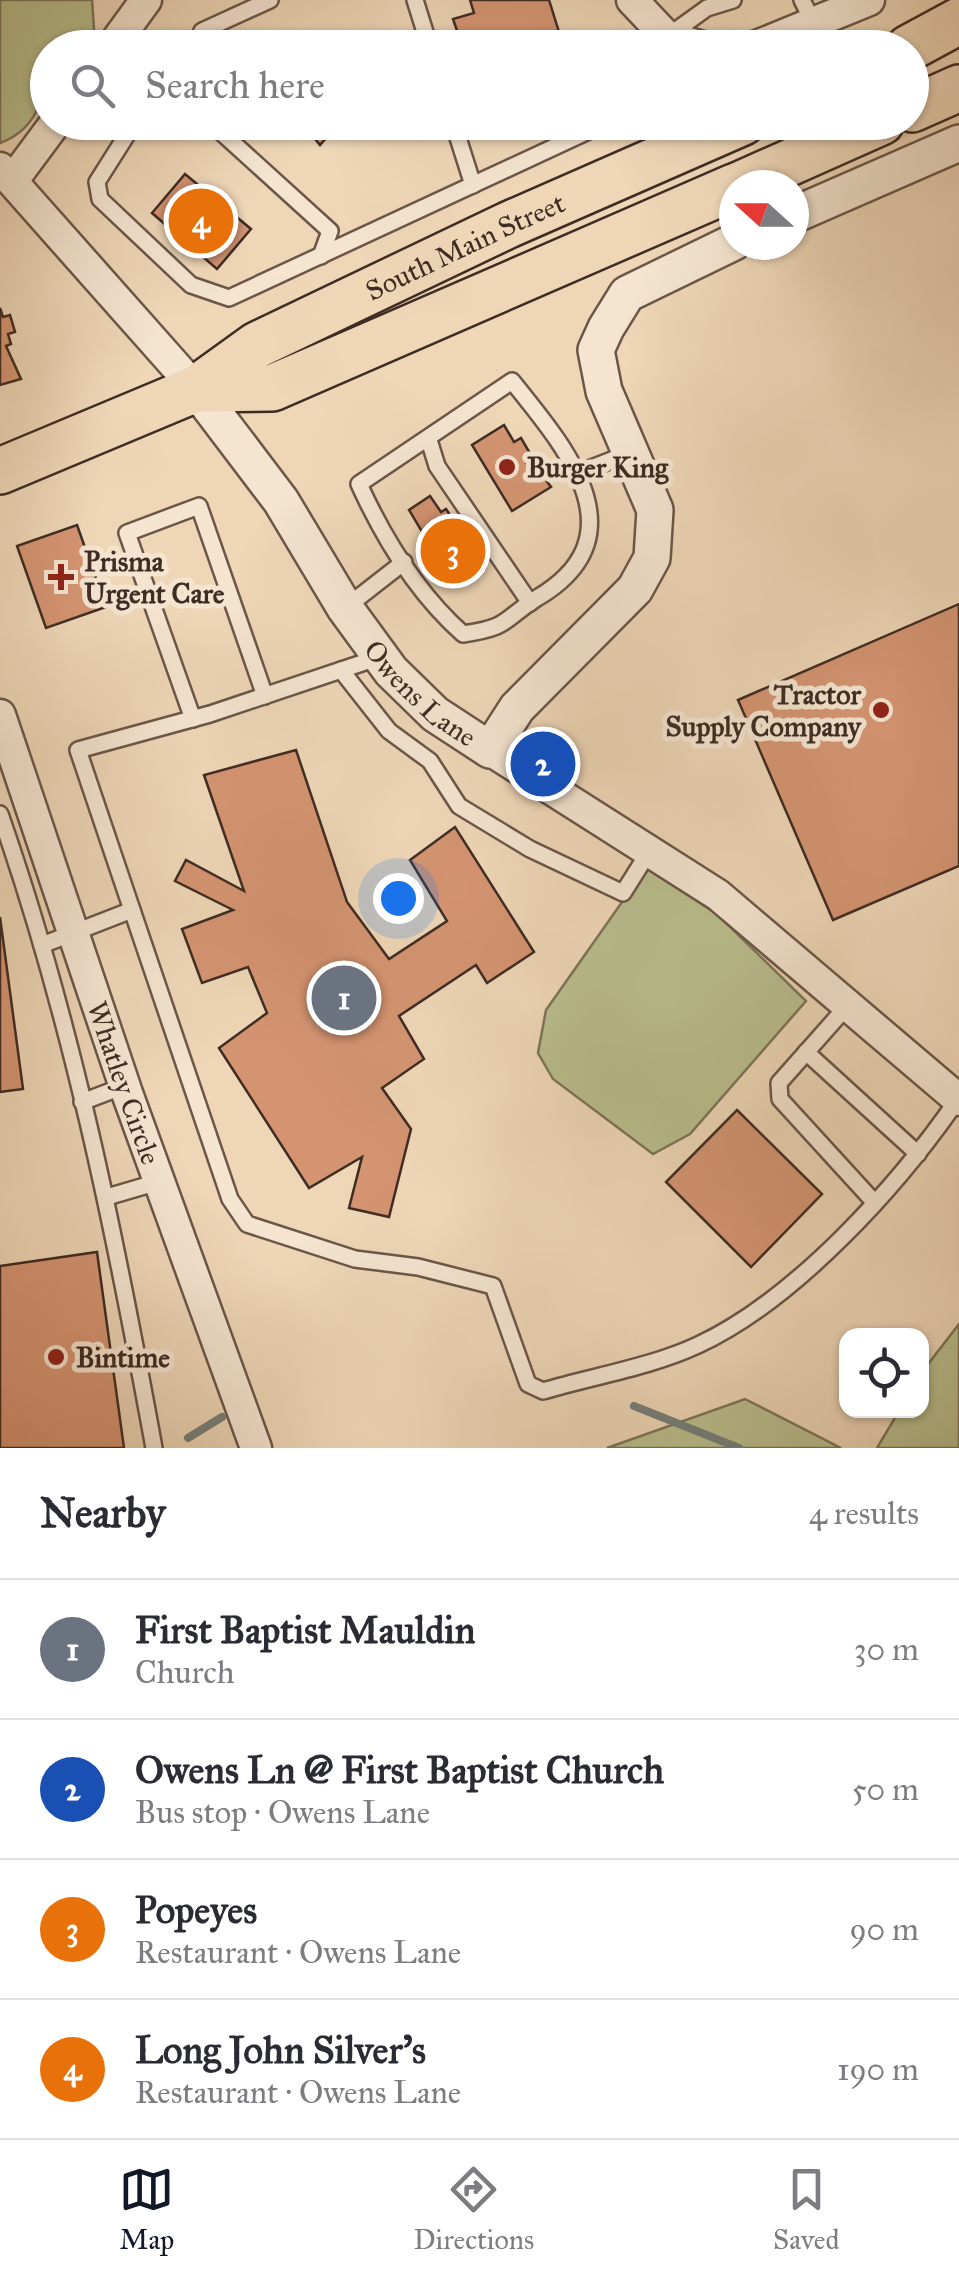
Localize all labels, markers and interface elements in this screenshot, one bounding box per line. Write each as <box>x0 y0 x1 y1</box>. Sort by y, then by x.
search box <box>30 30 929 140</box>
icon: search <box>65 58 120 113</box>
text: Search here <box>145 62 325 108</box>
north arrow <box>719 170 809 260</box>
pin: 4 <box>168 184 234 258</box>
street label: South Main Street <box>360 185 570 308</box>
place label: Burger King <box>527 450 669 485</box>
marker: Burger King <box>496 456 518 478</box>
pin: 3 <box>420 514 486 588</box>
place label: Prisma Urgent Care <box>84 544 225 611</box>
marker: Prisma Urgent Care <box>48 564 74 590</box>
street label: Owens Lane <box>357 633 483 754</box>
place label: Tractor Supply Company <box>665 677 862 744</box>
marker: Tractor Supply Company <box>870 699 892 721</box>
pin: 2 <box>510 726 576 802</box>
your location <box>373 873 424 924</box>
pin: 1 <box>312 960 376 1036</box>
street label: Whatley Circle <box>80 996 169 1169</box>
map controls <box>839 1328 929 1418</box>
button: locate <box>839 1328 929 1418</box>
place label: Bintime <box>76 1340 170 1375</box>
marker: Bintime <box>45 1346 67 1368</box>
text: Nearby <box>40 1487 165 1539</box>
text: 4 results <box>809 1494 919 1533</box>
text: First Baptist Mauldin <box>135 1607 475 1653</box>
text: 1 <box>66 1630 79 1669</box>
text: 30 m <box>854 1630 919 1669</box>
text: Church <box>135 1653 235 1692</box>
text: Owens Ln @ First Baptist Church <box>135 1747 664 1793</box>
text: 2 <box>65 1770 80 1809</box>
text: 50 m <box>852 1770 919 1809</box>
text: Bus stop · Owens Lane <box>135 1793 430 1832</box>
text: Popeyes <box>135 1887 257 1933</box>
text: 3 <box>66 1910 79 1949</box>
text: 90 m <box>849 1910 919 1949</box>
text: Restaurant · Owens Lane <box>135 1933 461 1972</box>
text: Long John Silver's <box>135 2027 426 2073</box>
text: 4 <box>64 2050 81 2089</box>
text: 190 m <box>837 2050 919 2089</box>
text: Restaurant · Owens Lane <box>135 2073 461 2112</box>
tab: Map <box>119 2162 174 2257</box>
tab: Directions <box>413 2162 534 2257</box>
tab: Saved <box>773 2162 840 2257</box>

